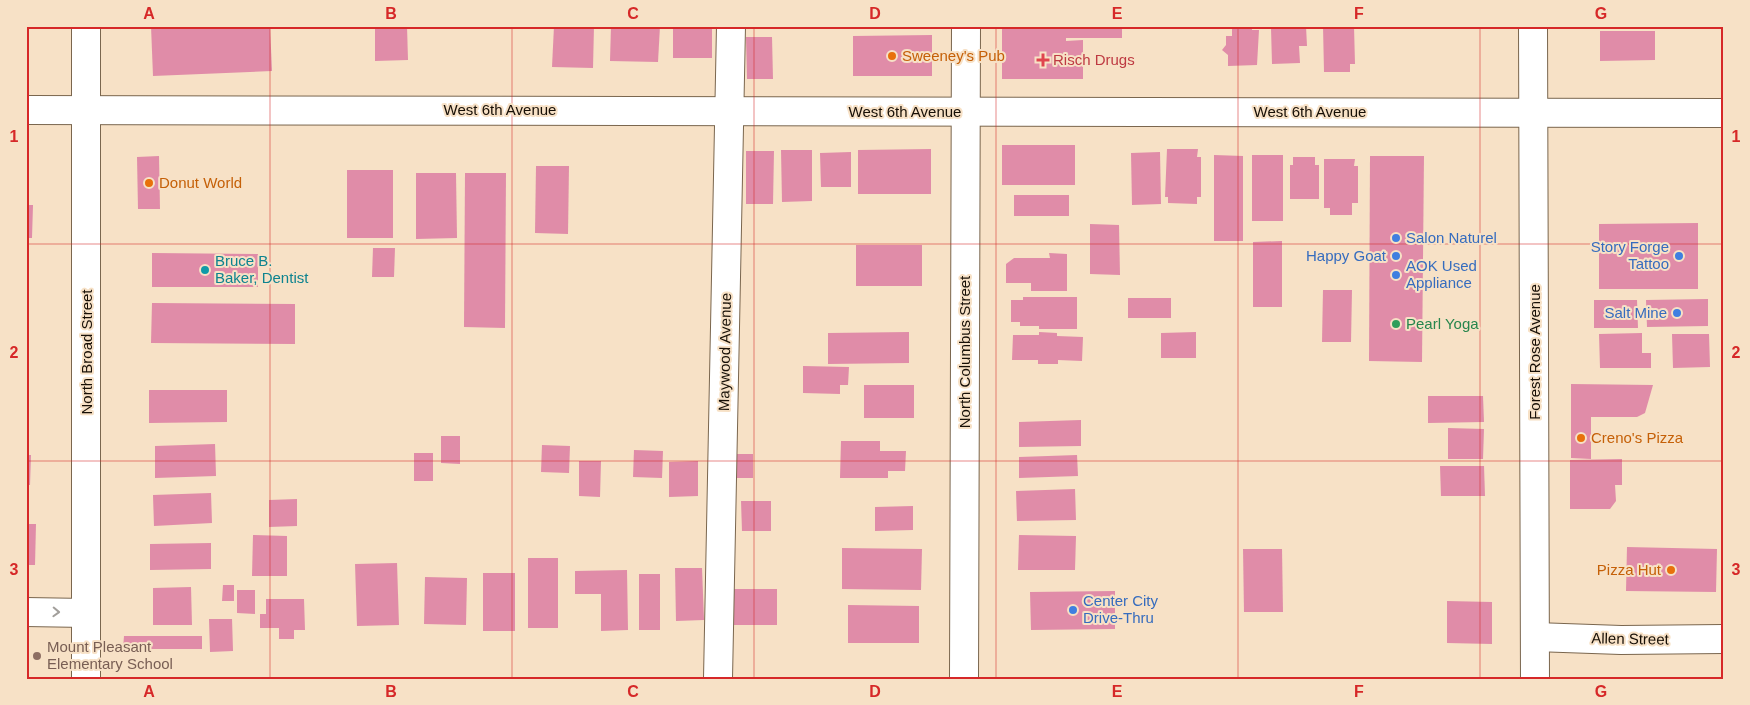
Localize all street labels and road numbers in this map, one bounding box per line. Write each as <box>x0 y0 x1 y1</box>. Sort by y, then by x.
street label: West 6th Avenue <box>444 101 556 118</box>
street label: West 6th Avenue <box>849 103 961 120</box>
street label: West 6th Avenue <box>1254 103 1366 120</box>
street label: North Columbus Street <box>956 275 973 428</box>
street label: Forest Rose Avenue <box>1526 284 1543 420</box>
street label: North Broad Street <box>78 289 95 415</box>
street label: Maywood Avenue <box>715 293 734 411</box>
street label: Allen Street <box>1591 629 1670 648</box>

